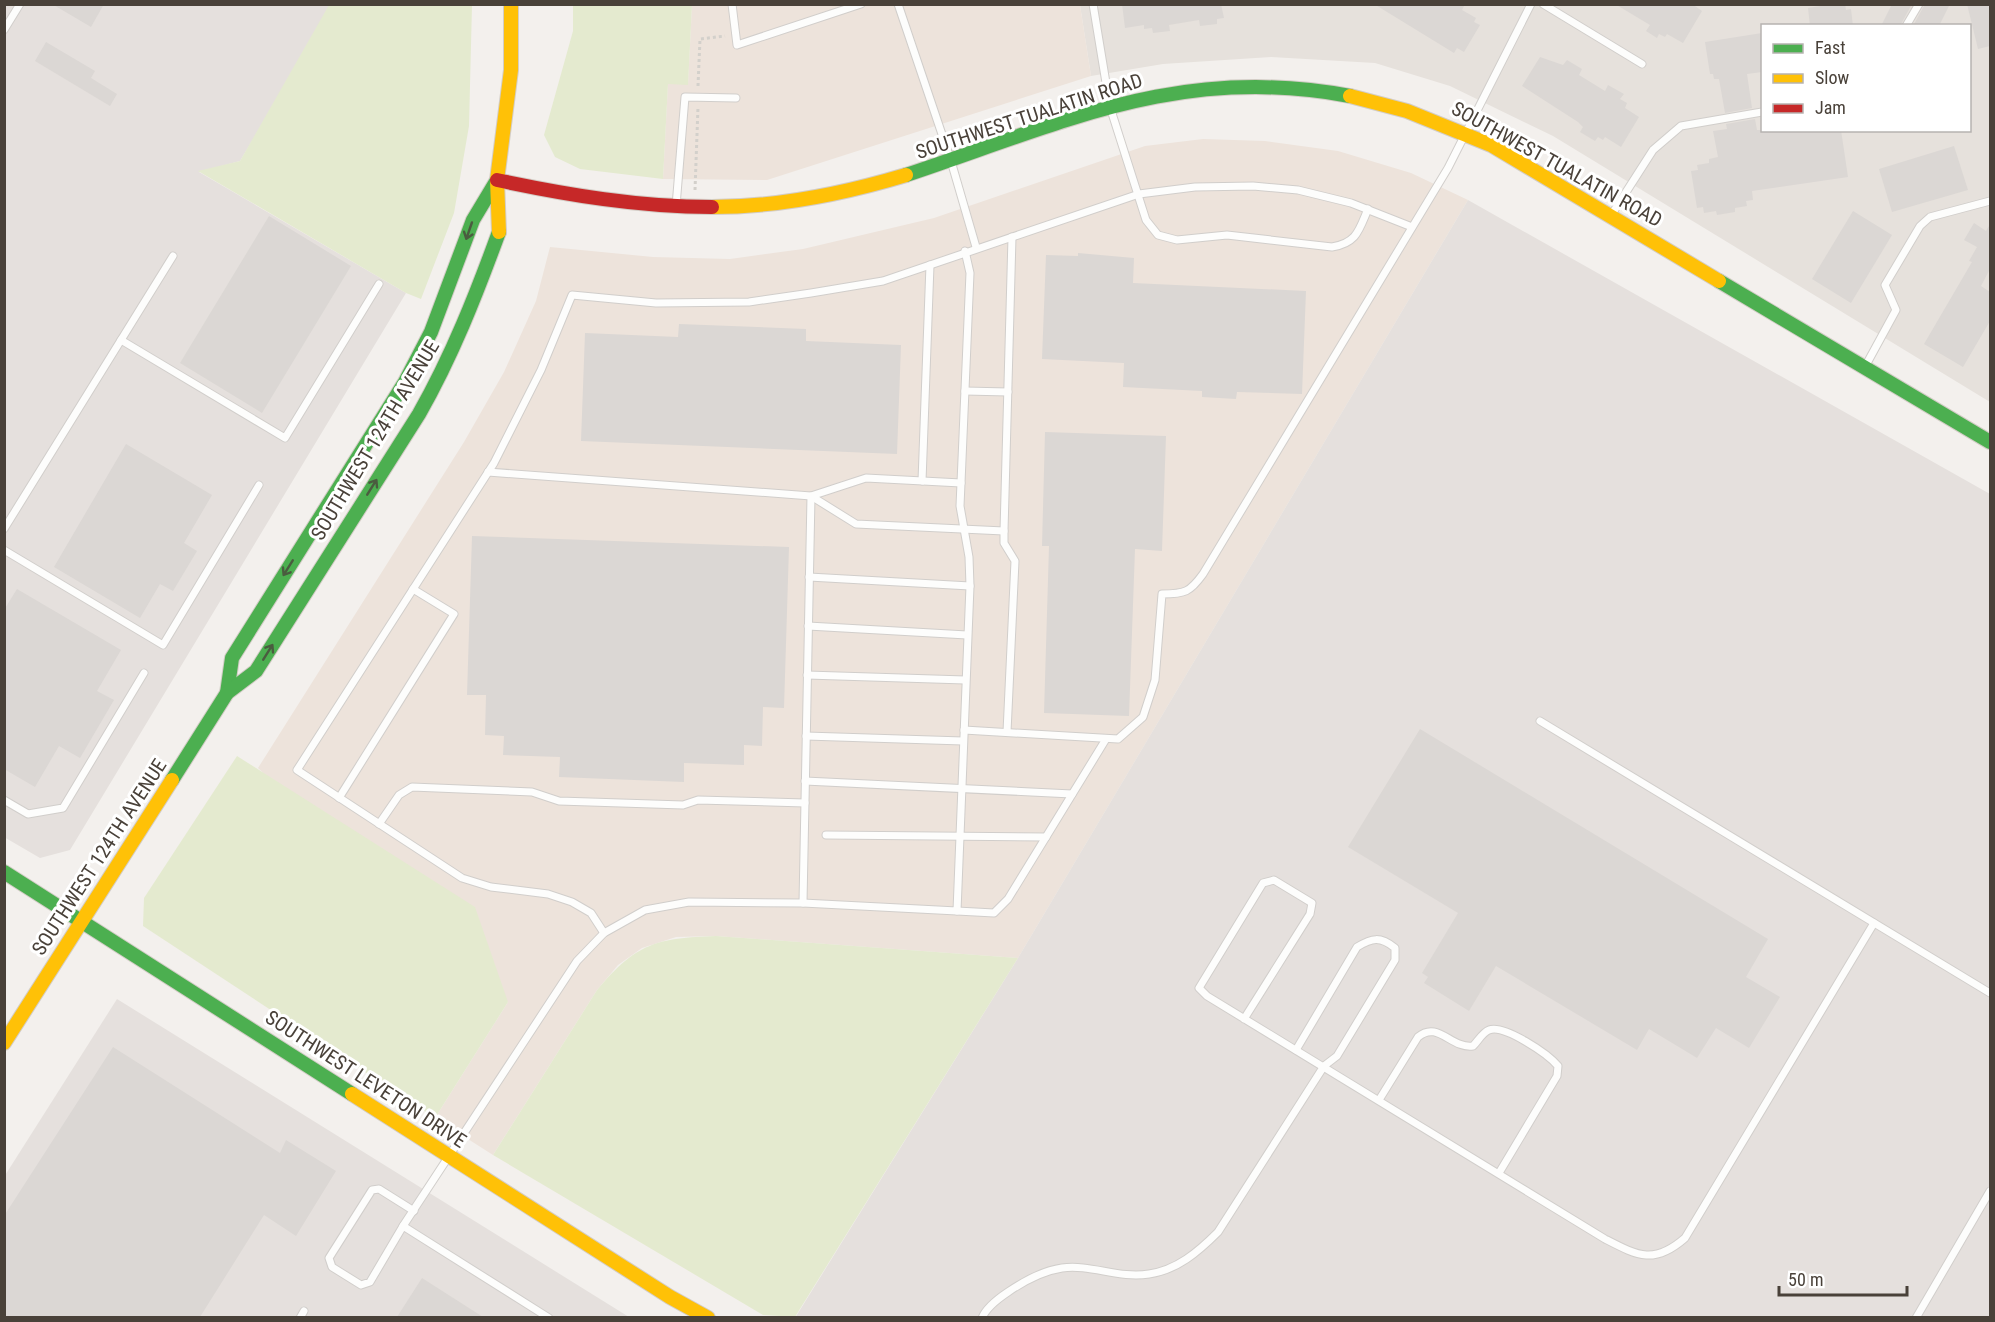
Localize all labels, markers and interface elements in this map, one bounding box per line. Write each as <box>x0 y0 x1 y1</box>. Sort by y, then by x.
legend <box>1761 24 1971 132</box>
text: Fast <box>1815 37 1846 58</box>
text: Slow <box>1815 67 1850 88</box>
street label: SOUTHWEST TUALATIN ROAD <box>913 68 1145 164</box>
street label: SOUTHWEST TUALATIN ROAD <box>1448 96 1666 232</box>
text: Jam <box>1815 97 1846 118</box>
one-way arrow <box>463 221 474 240</box>
street label: SOUTHWEST 124TH AVENUE <box>306 336 444 544</box>
one-way arrow <box>366 479 379 496</box>
one-way arrow <box>282 559 294 576</box>
one-way arrow <box>262 644 274 661</box>
street label: SOUTHWEST 124TH AVENUE <box>27 754 171 960</box>
street label: SOUTHWEST LEVETON DRIVE <box>261 1005 471 1153</box>
scale bar <box>1779 1259 1906 1297</box>
text: 50 m <box>1788 1269 1823 1290</box>

